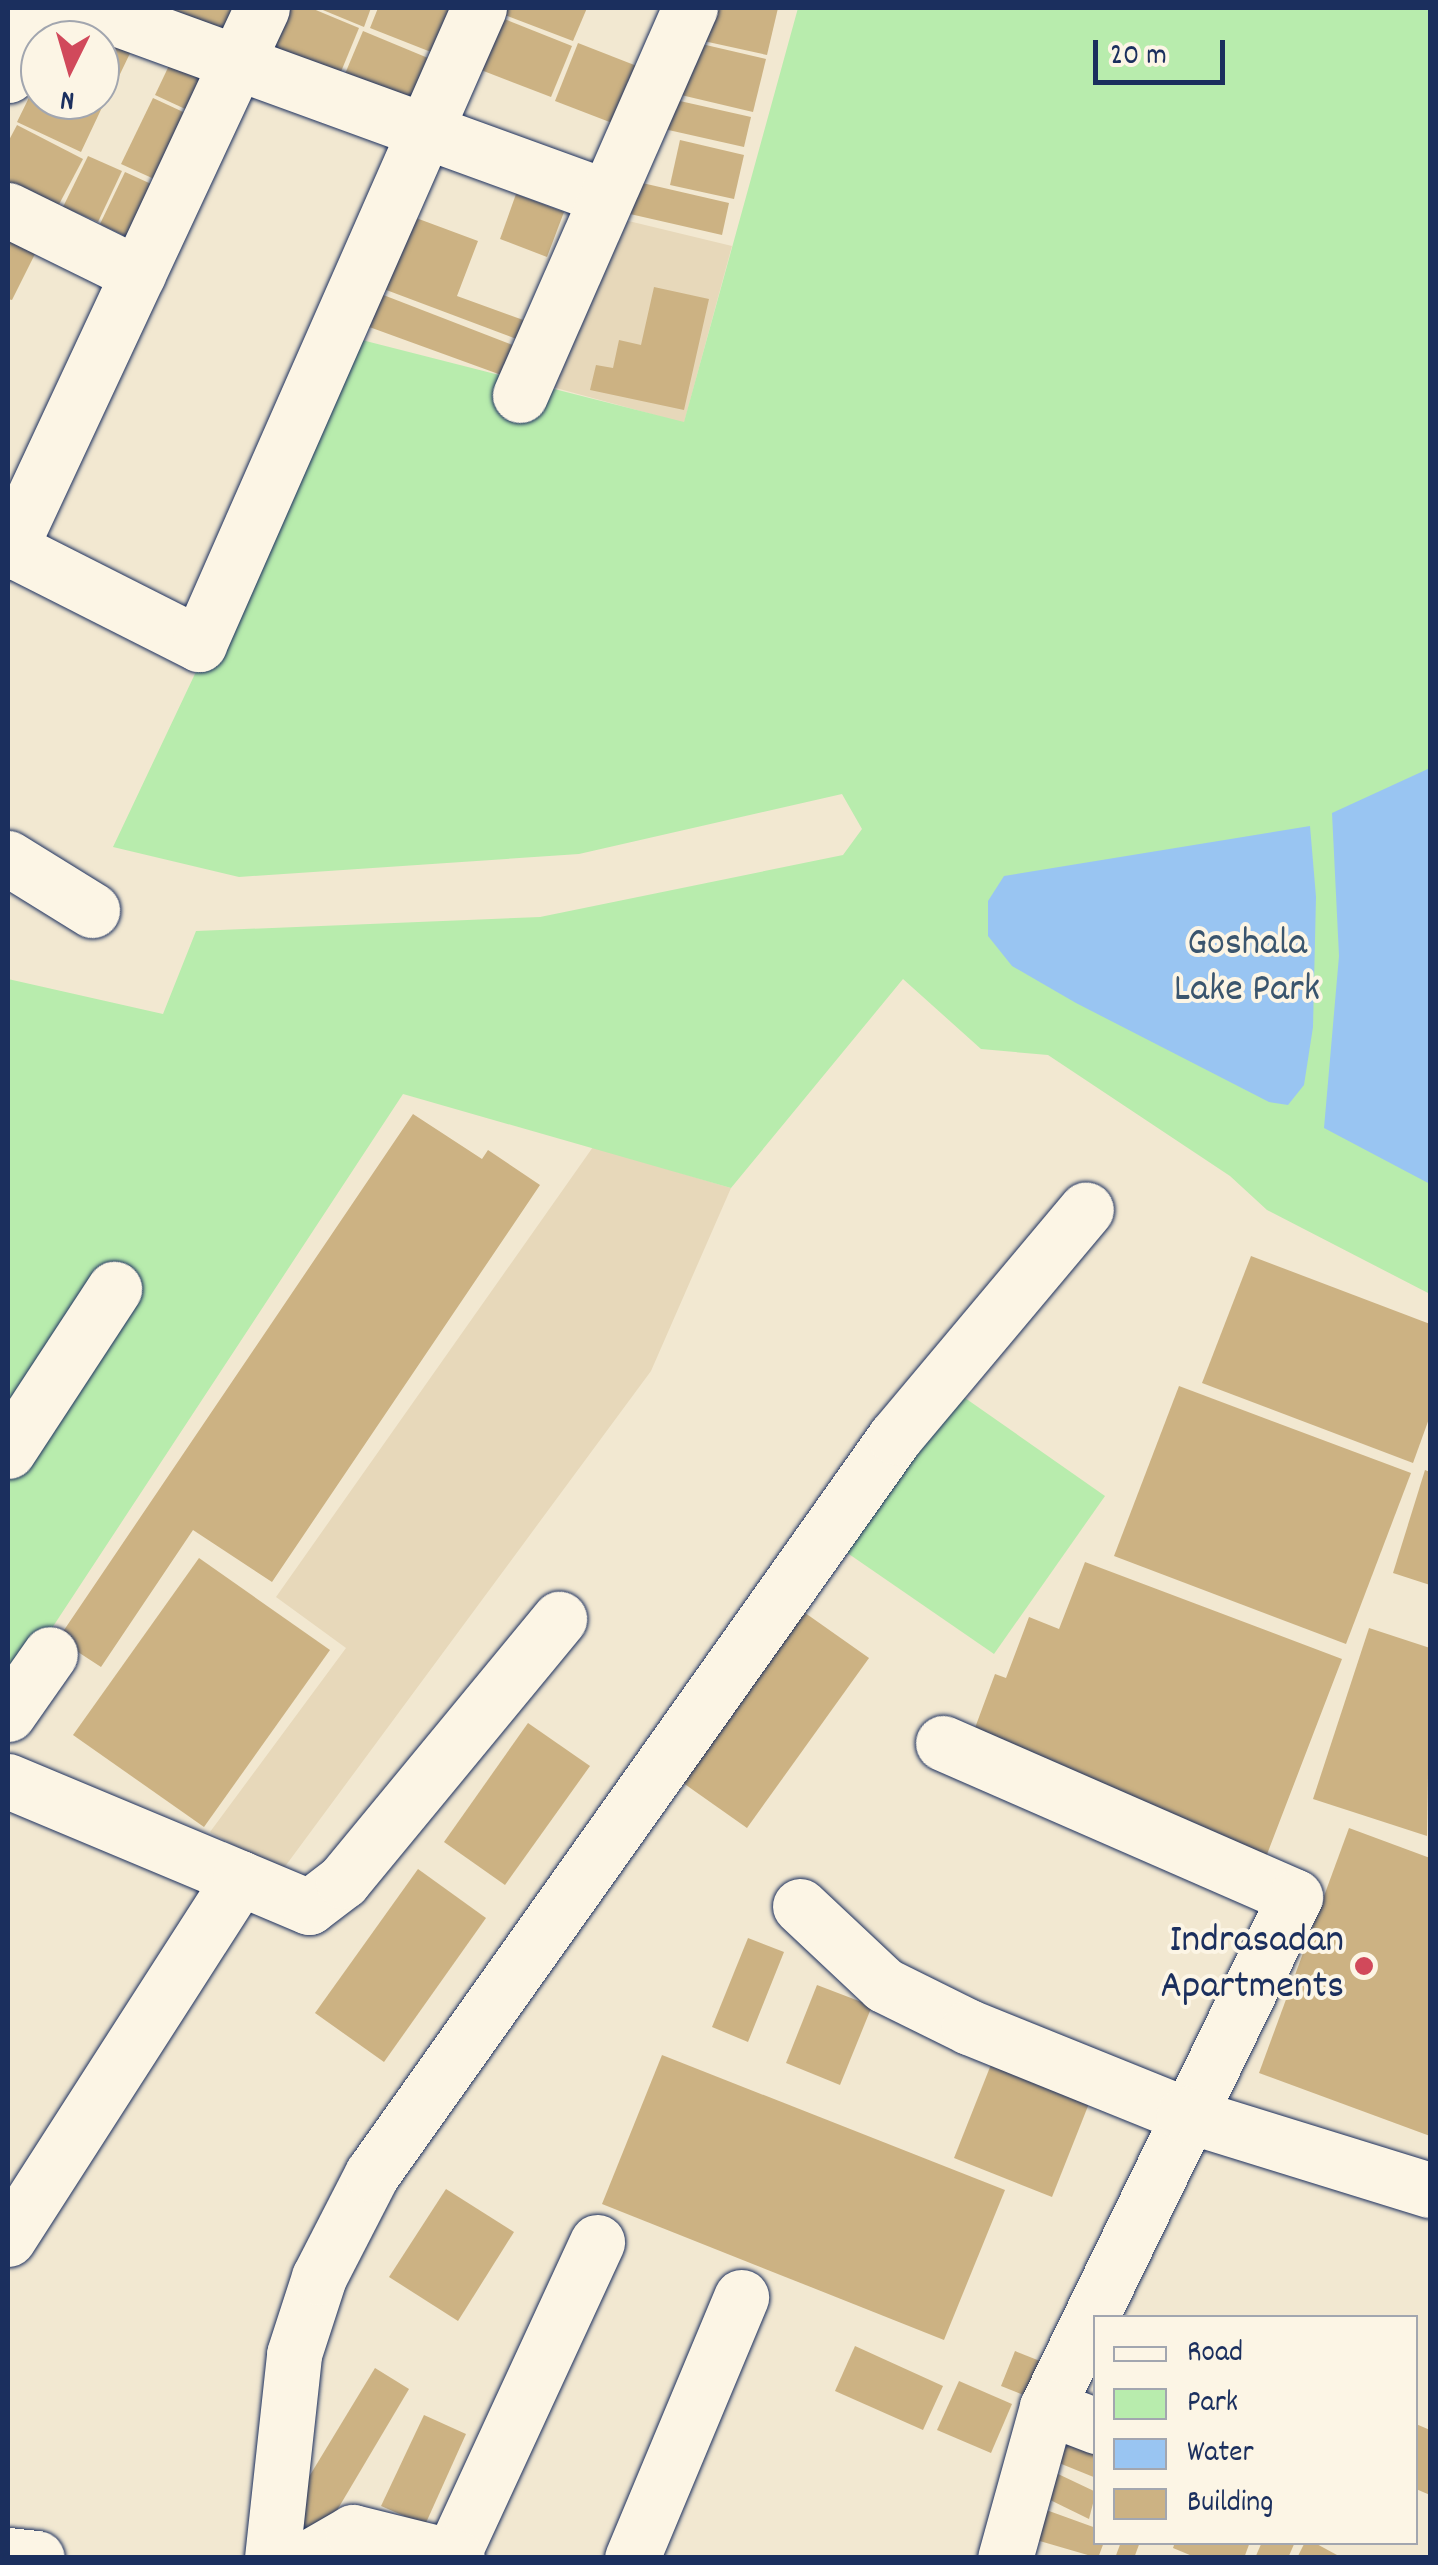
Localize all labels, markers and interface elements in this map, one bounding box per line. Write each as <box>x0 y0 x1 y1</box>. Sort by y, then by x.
north arrow <box>20 20 120 120</box>
scale bar <box>1098 20 1230 82</box>
text: 20 m <box>1110 36 1167 79</box>
text: N <box>59 77 76 118</box>
park label: Goshala Lake Park <box>1174 922 1320 1016</box>
place label: Indrasadan Apartments <box>1160 1919 1344 2013</box>
marker: Indrasadan Apartments <box>1353 1955 1375 1977</box>
legend <box>1093 2315 1418 2545</box>
text: Road <box>1187 2333 1243 2376</box>
text: Park <box>1187 2383 1238 2426</box>
text: Water <box>1187 2433 1254 2476</box>
text: Building <box>1187 2483 1273 2526</box>

